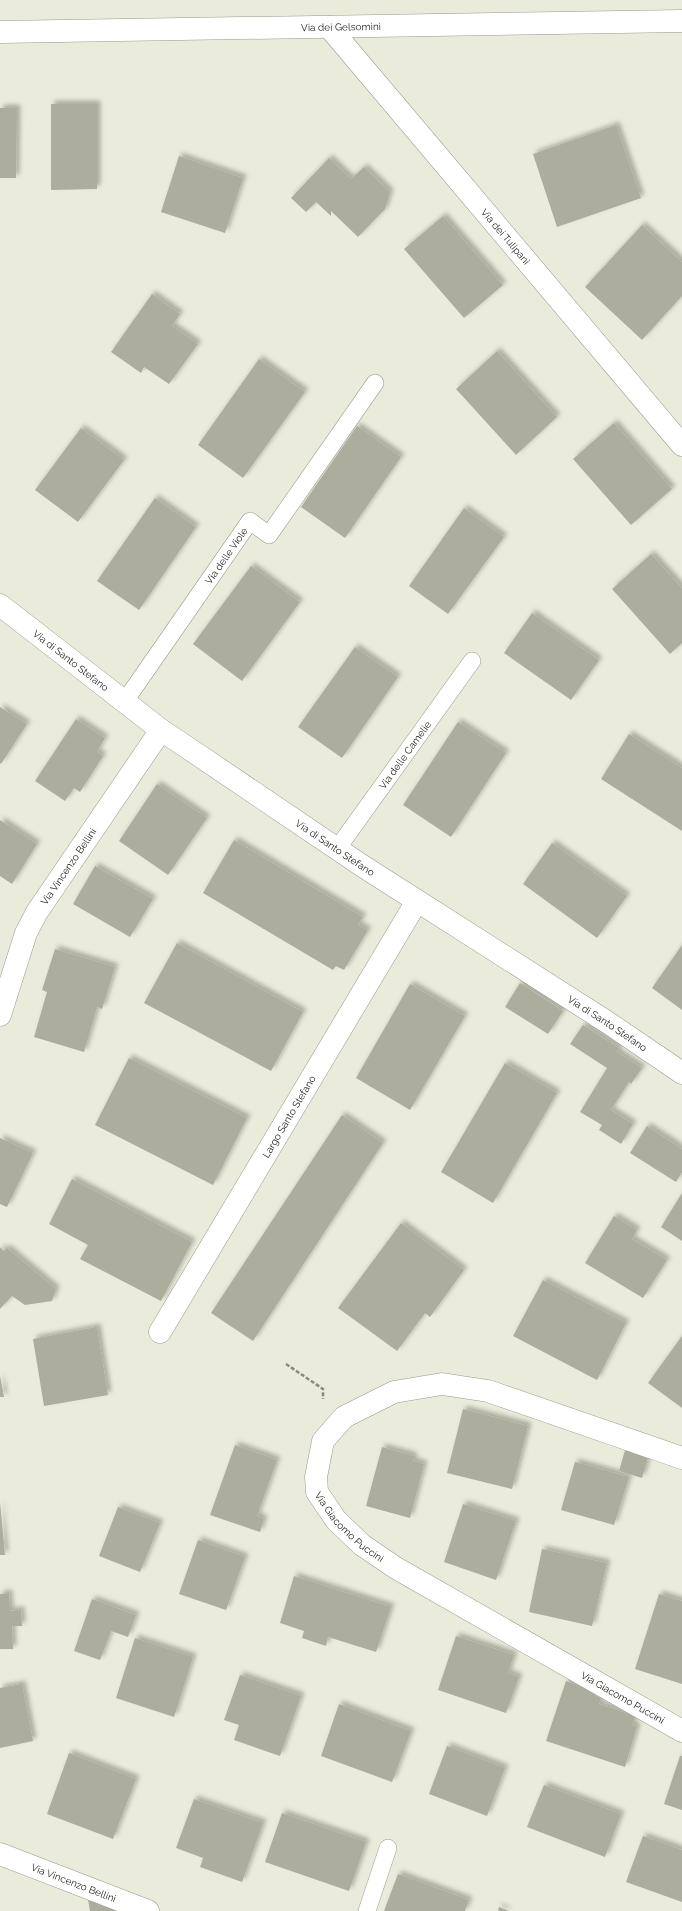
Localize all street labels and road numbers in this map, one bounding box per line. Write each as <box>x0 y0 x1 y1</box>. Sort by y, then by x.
street label: Via dei Gelsomini <box>301 20 381 33</box>
street label: Via dei Tulipani <box>479 206 532 266</box>
street label: Via delle Viole <box>203 525 249 586</box>
street label: Via di Santo Stefano <box>31 627 111 693</box>
street label: Via delle Camelie <box>377 718 433 791</box>
street label: Via di Santo Stefano <box>294 817 377 878</box>
street label: Via Vincenzo Bellini <box>38 826 98 907</box>
street label: Via di Santo Stefano <box>566 993 649 1053</box>
street label: Largo Santo Stefano <box>260 1073 317 1160</box>
street label: Via Giacomo Puccini <box>313 1490 386 1564</box>
street label: Via Giacomo Puccini <box>579 1669 667 1725</box>
street label: Via Vincenzo Bellini <box>30 1861 118 1904</box>

